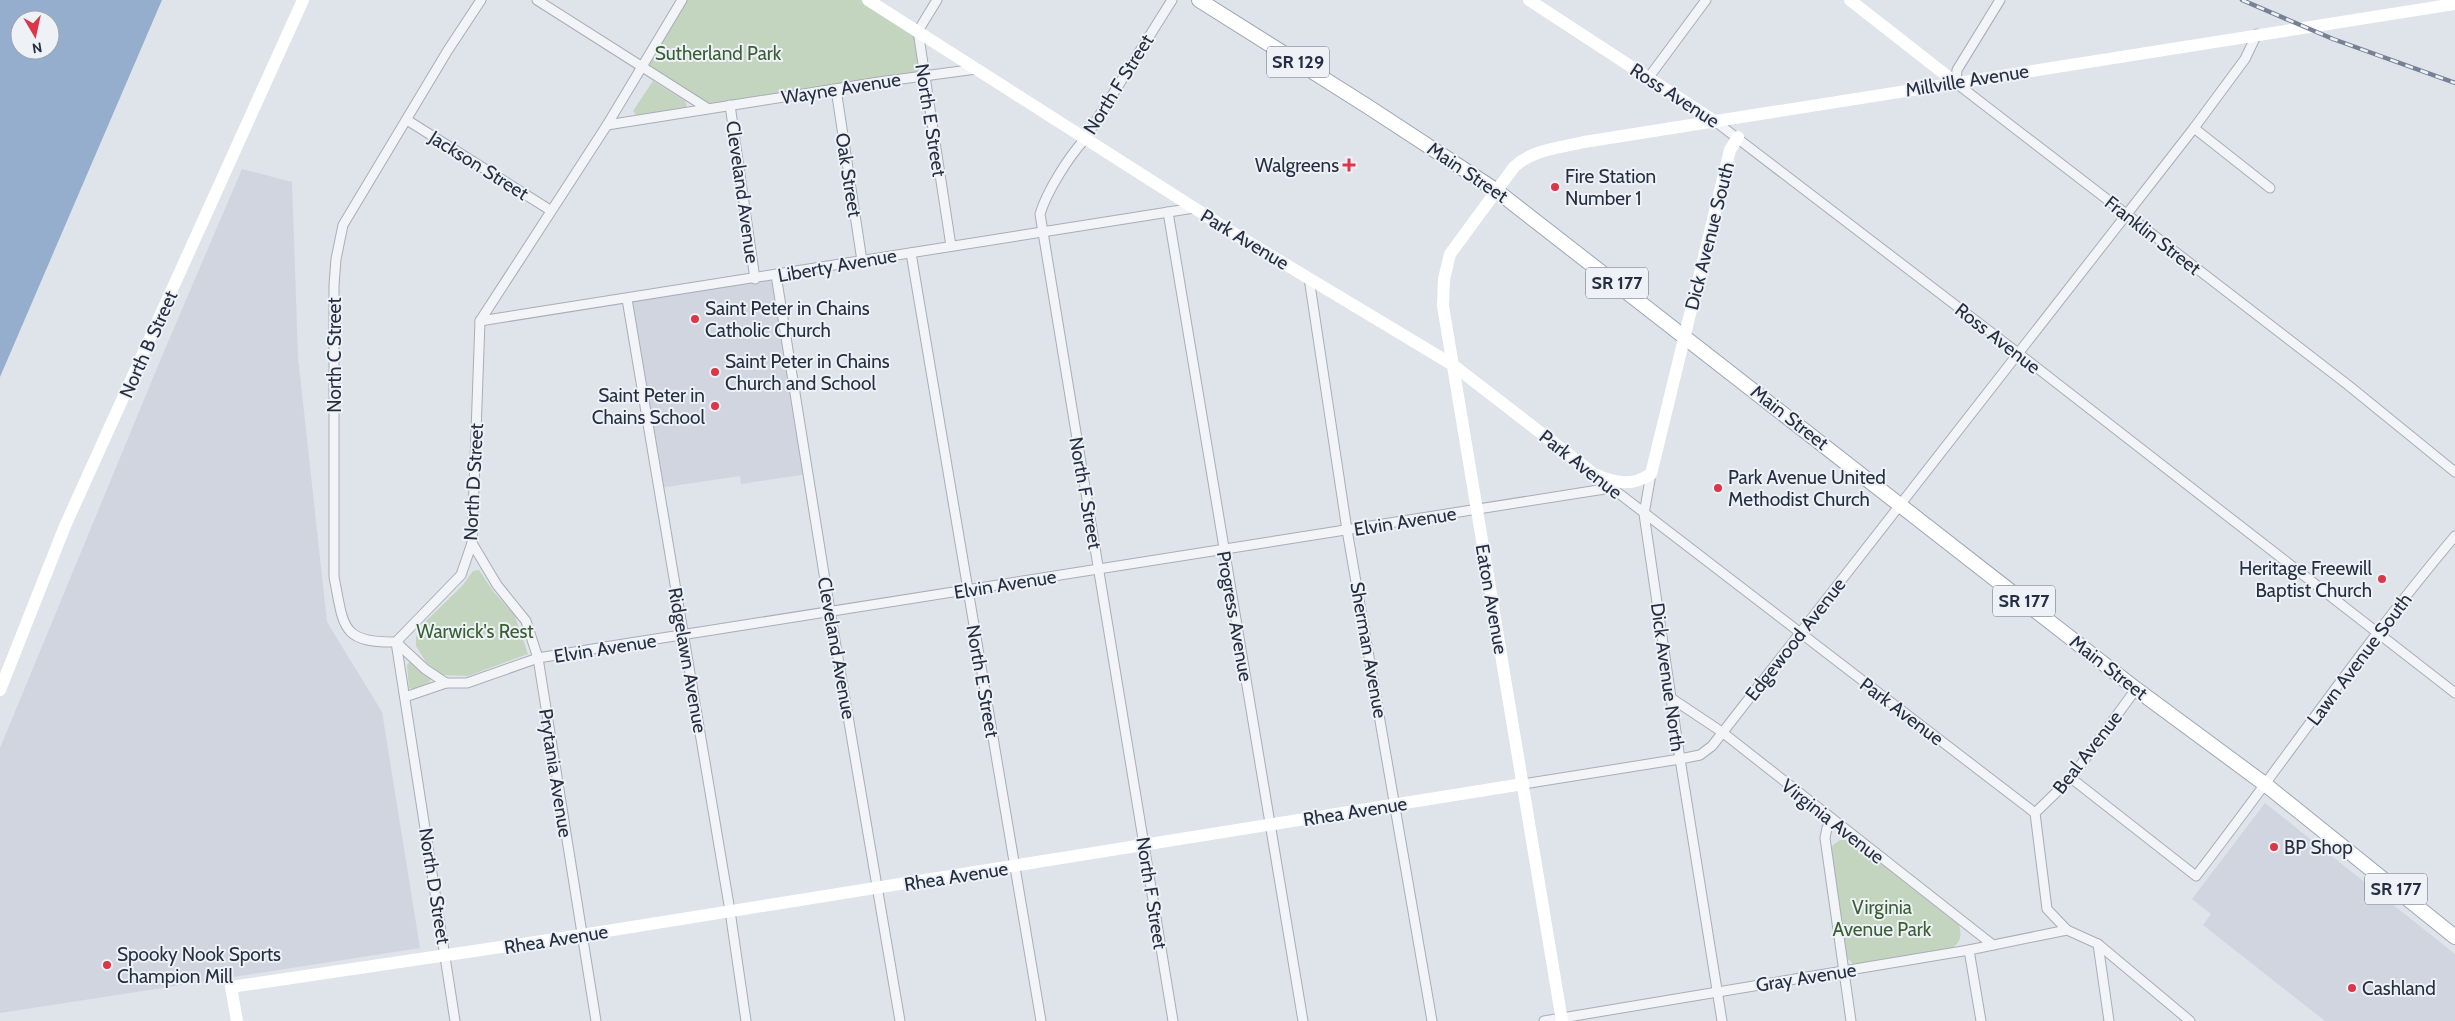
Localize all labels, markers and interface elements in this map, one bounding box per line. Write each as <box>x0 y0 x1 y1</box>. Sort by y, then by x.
north arrow <box>10 10 60 60</box>
street label: North F Street <box>1079 30 1159 139</box>
text: N <box>31 38 43 58</box>
park label: Sutherland Park <box>655 42 782 65</box>
road number: SR 129 <box>1267 46 1329 78</box>
street label: Ross Avenue <box>1626 58 1724 133</box>
street label: Millville Avenue <box>1904 59 2031 102</box>
street label: North E Street <box>910 62 951 179</box>
street label: Wayne Avenue <box>780 68 903 109</box>
street label: Cleveland Avenue <box>721 119 764 265</box>
street label: Jackson Street <box>424 125 533 205</box>
street label: Oak Street <box>830 131 867 220</box>
street label: Main Street <box>1423 137 1513 208</box>
place label: Walgreens <box>1255 154 1339 177</box>
marker: Walgreens <box>1343 159 1355 171</box>
street label: Dick Avenue South <box>1680 160 1739 313</box>
place label: Fire Station Number 1 <box>1565 165 1656 210</box>
marker: Fire Station Number 1 <box>1549 181 1561 193</box>
street label: Franklin Street <box>2100 191 2206 280</box>
street label: Park Avenue <box>1196 204 1293 275</box>
street label: Liberty Avenue <box>776 244 899 287</box>
road number: SR 177 <box>1586 268 1648 298</box>
street label: North B Street <box>115 286 183 401</box>
street label: North C Street <box>323 297 346 413</box>
place label: Saint Peter in Chains Catholic Church <box>705 297 870 342</box>
street label: Ross Avenue <box>1950 298 2045 379</box>
marker: Saint Peter in Chains Catholic Church <box>689 313 701 325</box>
place label: Saint Peter in Chains Church and School <box>725 350 890 395</box>
marker: Saint Peter in Chains Church and School <box>709 366 721 378</box>
street label: Main Street <box>1746 380 1834 455</box>
place label: Saint Peter in Chains School <box>592 384 706 429</box>
marker: Saint Peter in Chains School <box>709 400 721 412</box>
street label: North D Street <box>459 422 488 541</box>
street label: Park Avenue <box>1535 425 1627 504</box>
street label: North F Street <box>1064 435 1107 552</box>
place label: Park Avenue United Methodist Church <box>1728 466 1886 511</box>
marker: Park Avenue United Methodist Church <box>1712 482 1724 494</box>
street label: Elvin Avenue <box>1352 502 1458 541</box>
street label: Eaton Avenue <box>1471 542 1513 656</box>
street label: Progress Avenue <box>1212 549 1257 683</box>
place label: Heritage Freewill Baptist Church <box>2239 557 2373 602</box>
street label: Elvin Avenue <box>952 565 1058 604</box>
street label: Edgewood Avenue <box>1740 573 1851 705</box>
marker: Heritage Freewill Baptist Church <box>2376 573 2388 585</box>
street label: Cleveland Avenue <box>813 575 860 721</box>
street label: Sherman Avenue <box>1345 580 1392 720</box>
street label: Ridgelawn Avenue <box>663 586 712 735</box>
road number: SR 177 <box>1993 586 2055 616</box>
street label: Lawn Avenue South <box>2302 589 2417 730</box>
street label: Dick Avenue North <box>1646 601 1689 753</box>
park label: Warwick's Rest <box>416 620 534 643</box>
street label: North E Street <box>961 623 1004 740</box>
street label: Elvin Avenue <box>552 629 658 668</box>
street label: Main Street <box>2065 630 2153 705</box>
street label: Park Avenue <box>1855 672 1948 750</box>
street label: Beal Avenue <box>2048 706 2127 798</box>
street label: Prytania Avenue <box>534 707 577 839</box>
street label: Virginia Avenue <box>1777 774 1889 869</box>
street label: Rhea Avenue <box>1301 792 1409 831</box>
street label: North D Street <box>414 826 455 946</box>
street label: North F Street <box>1131 835 1172 952</box>
place label: BP Shop <box>2284 836 2353 859</box>
marker: BP Shop <box>2268 841 2280 853</box>
street label: Rhea Avenue <box>902 857 1010 896</box>
road number: SR 177 <box>2365 874 2427 904</box>
park label: Virginia Avenue Park <box>1833 896 1932 941</box>
street label: Rhea Avenue <box>502 920 610 959</box>
place label: Spooky Nook Sports Champion Mill <box>117 943 281 988</box>
street label: Gray Avenue <box>1754 958 1858 997</box>
marker: Spooky Nook Sports Champion Mill <box>101 959 113 971</box>
place label: Cashland <box>2362 977 2436 1000</box>
marker: Cashland <box>2346 982 2358 994</box>

